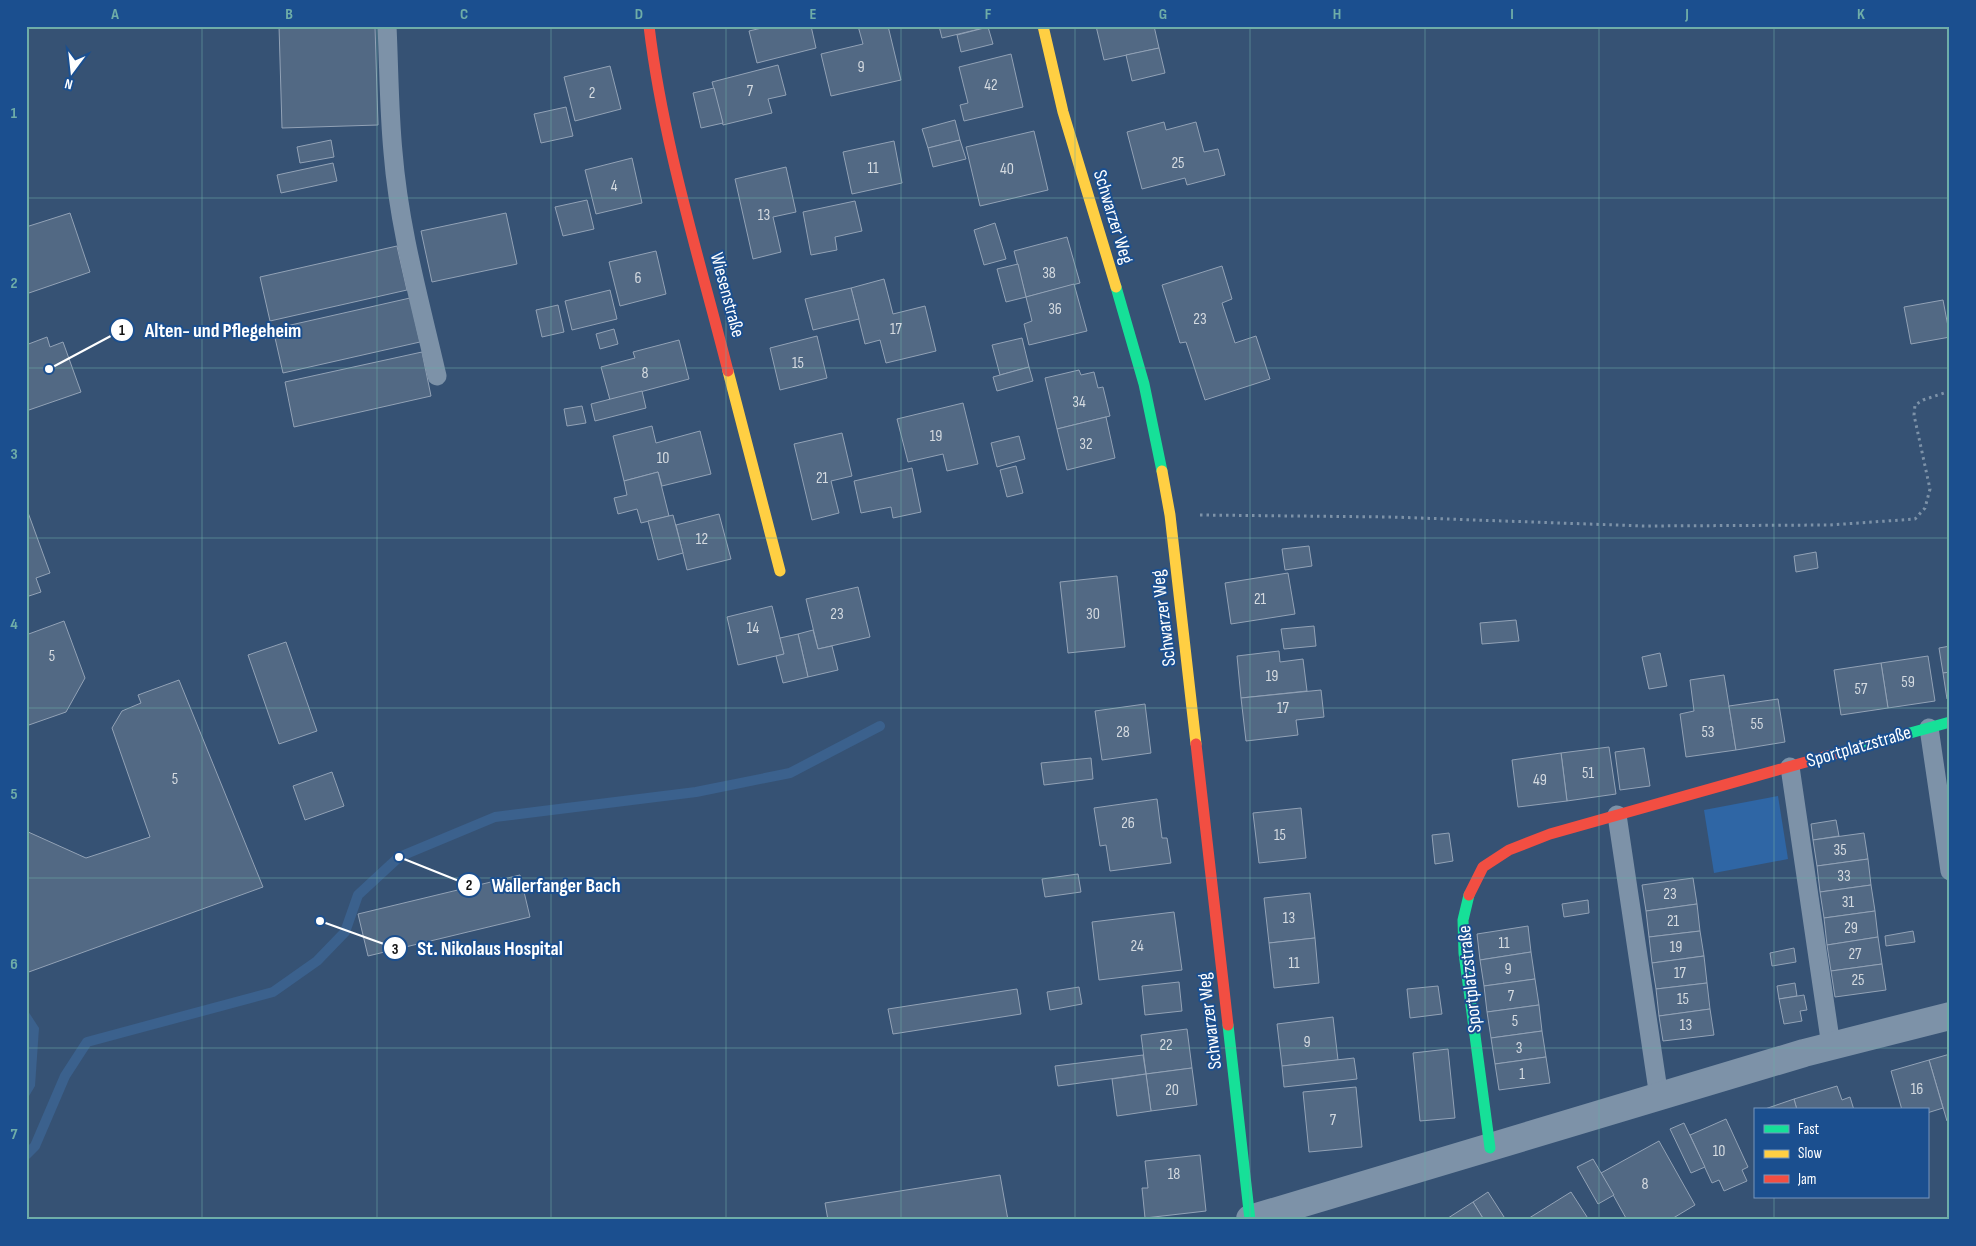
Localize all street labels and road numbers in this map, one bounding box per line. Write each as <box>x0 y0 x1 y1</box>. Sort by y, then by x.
street label: Schwarzer Weg <box>1088 167 1138 267</box>
street label: Wiesenstraße <box>705 250 749 340</box>
street label: Schwarzer Weg <box>1147 568 1181 668</box>
street label: Sportplatzstraße <box>1804 721 1914 773</box>
street label: Sportplatzstraße <box>1453 924 1487 1034</box>
street label: Schwarzer Weg <box>1193 971 1227 1071</box>

